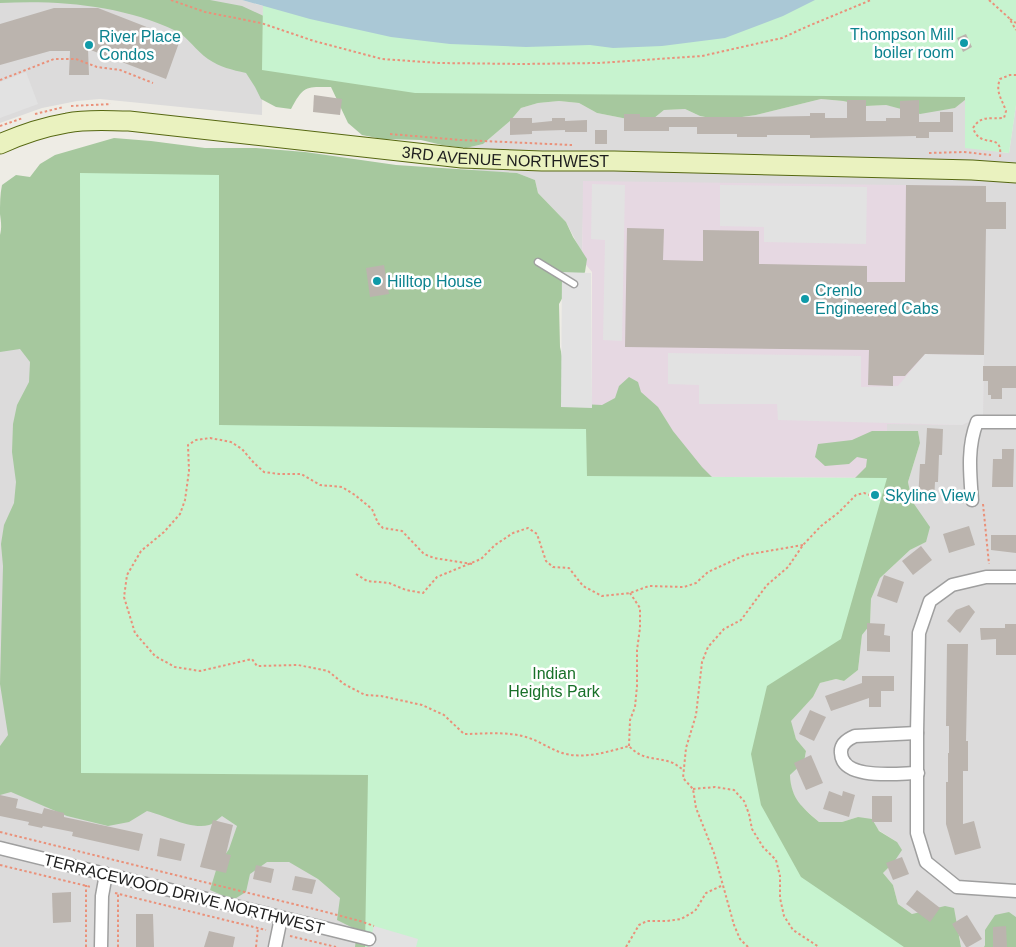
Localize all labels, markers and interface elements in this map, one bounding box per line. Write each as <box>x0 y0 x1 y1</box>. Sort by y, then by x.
place label: Thompson Mill boiler room <box>850 26 954 61</box>
place label: River Place Condos <box>99 28 181 63</box>
marker: Thompson Mill boiler room <box>958 37 970 49</box>
marker: River Place Condos <box>83 39 95 51</box>
street label: 3RD AVENUE NORTHWEST <box>401 143 609 170</box>
place label: Hilltop House <box>387 273 482 290</box>
marker: Hilltop House <box>371 275 383 287</box>
place label: Crenlo Engineered Cabs <box>815 282 939 317</box>
marker: Crenlo Engineered Cabs <box>799 293 811 305</box>
place label: Skyline View <box>885 487 976 504</box>
marker: Skyline View <box>869 489 881 501</box>
park label: Indian Heights Park <box>508 665 601 700</box>
street label: TERRACEWOOD DRIVE NORTHWEST <box>42 851 326 937</box>

